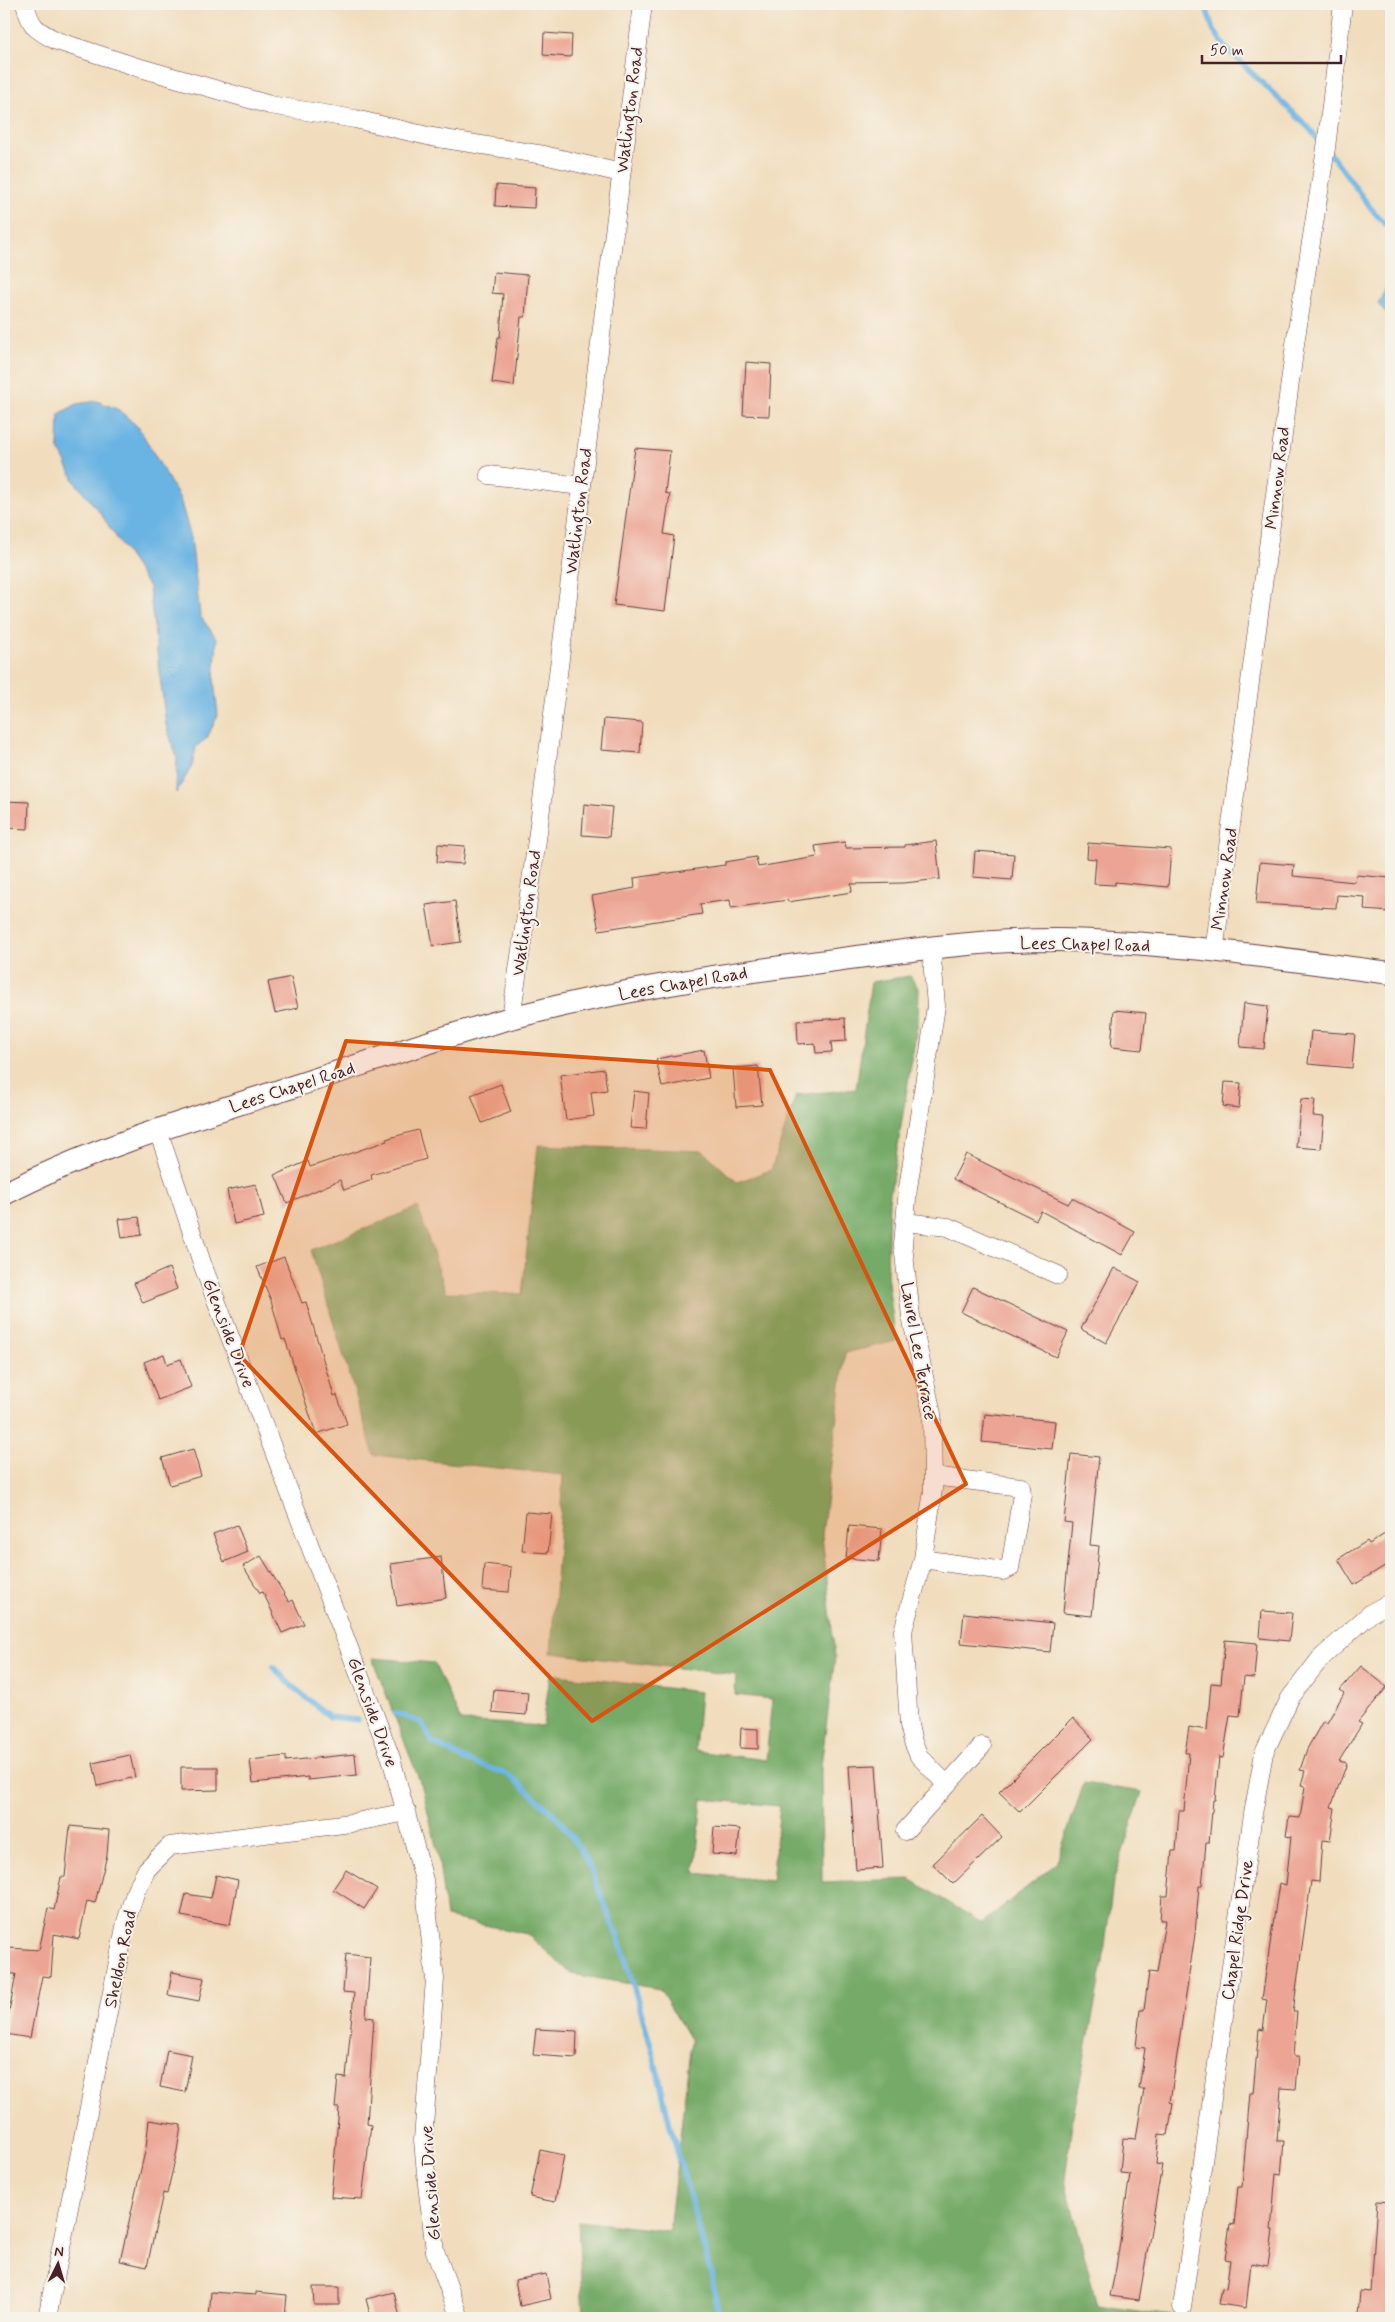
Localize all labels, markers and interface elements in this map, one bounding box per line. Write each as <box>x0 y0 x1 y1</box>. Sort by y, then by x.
scale bar <box>1202 32 1341 64</box>
text: 50 m <box>1210 41 1244 61</box>
street label: Watlington Road <box>610 46 652 175</box>
street label: Minnow Road <box>1260 425 1296 531</box>
street label: Watlington Road <box>559 447 601 576</box>
street label: Minnow Road <box>1206 826 1244 932</box>
street label: Watlington Road <box>506 849 550 978</box>
street label: Lees Chapel Road <box>1020 932 1150 958</box>
street label: Lees Chapel Road <box>617 961 749 1007</box>
street label: Lees Chapel Road <box>227 1056 358 1120</box>
street label: Glenside Drive <box>196 1275 260 1392</box>
street label: Laurel Lee Terrace <box>894 1280 942 1422</box>
street label: Glenside Drive <box>341 1654 403 1771</box>
street label: Chapel Ridge Drive <box>1216 1858 1260 2002</box>
street label: Sheldon Road <box>99 1908 143 2010</box>
street label: Glenside Drive <box>415 2125 447 2241</box>
north arrow <box>32 2240 82 2290</box>
text: N <box>54 2243 64 2261</box>

